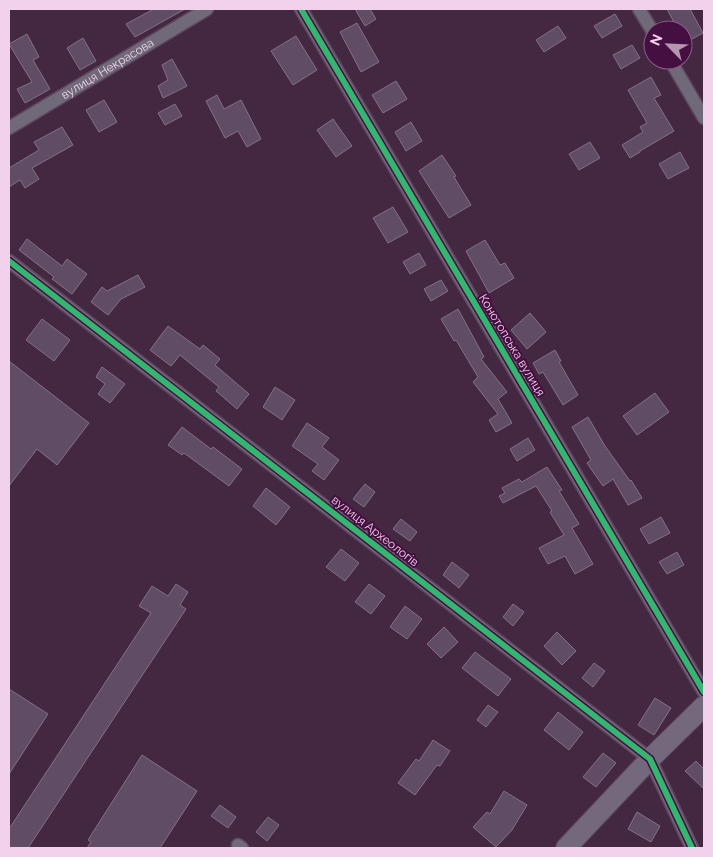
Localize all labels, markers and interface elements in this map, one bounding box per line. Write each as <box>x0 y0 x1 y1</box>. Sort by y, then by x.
north arrow <box>643 20 693 70</box>
text: N <box>647 32 666 48</box>
street label: вулиця Некрасова <box>59 36 157 102</box>
street label: Конотопська вулиця <box>476 291 548 399</box>
street label: вулиця Археологів <box>329 493 421 569</box>

